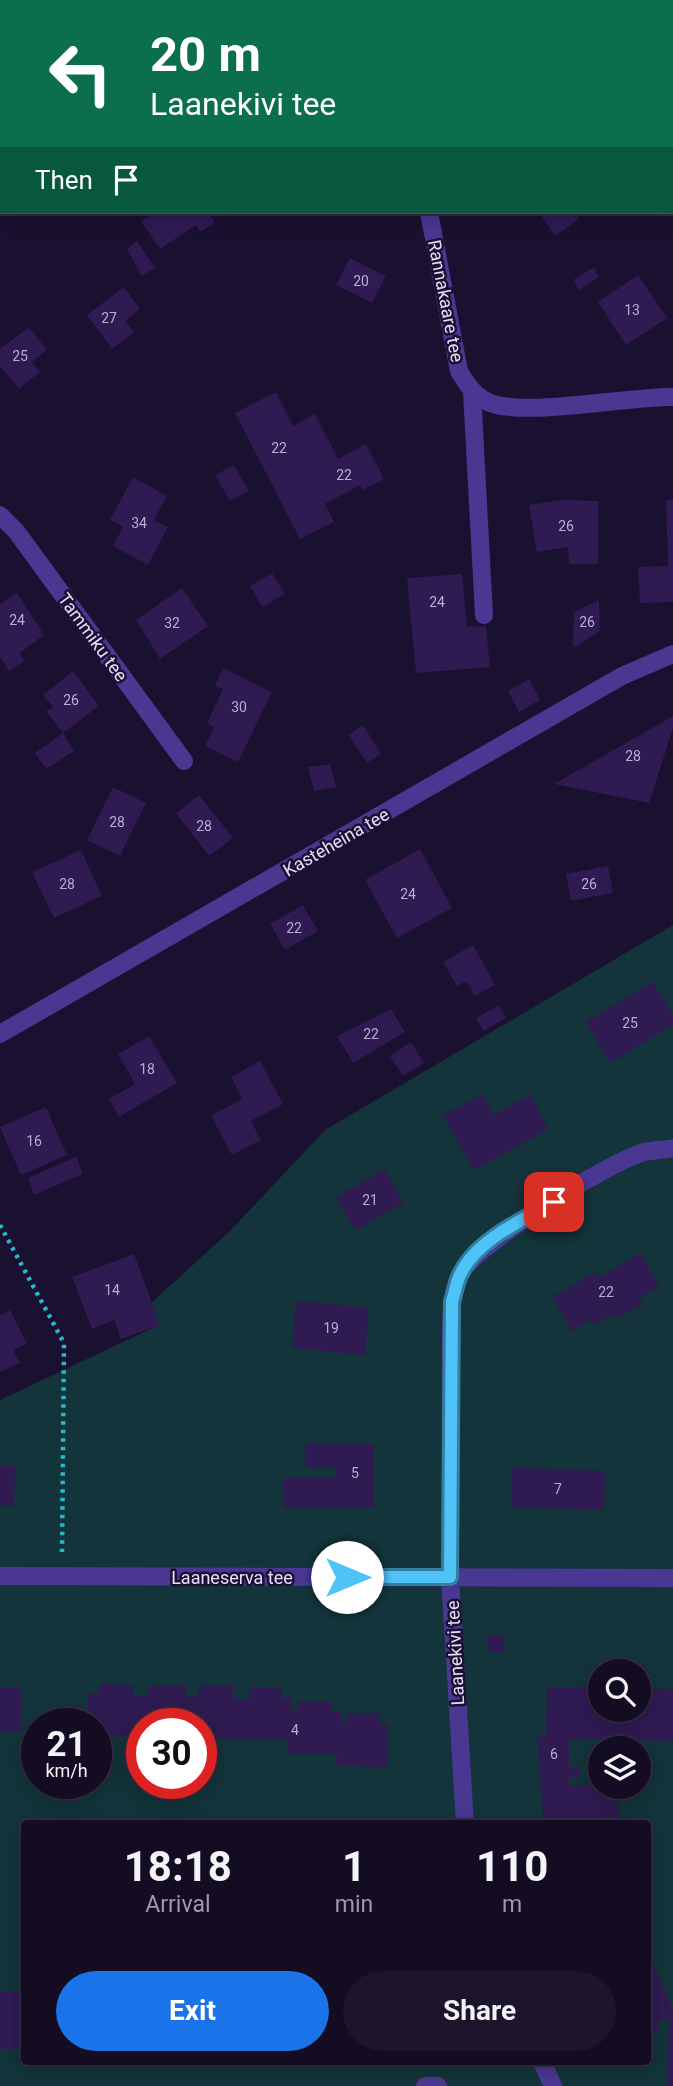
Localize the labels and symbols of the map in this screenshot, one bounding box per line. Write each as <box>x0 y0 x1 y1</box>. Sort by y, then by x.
street label: Rannakaare tee <box>424 238 468 364</box>
house number: 20 <box>353 273 369 289</box>
house number: 13 <box>624 302 640 318</box>
house number: 27 <box>101 310 117 326</box>
house number: 25 <box>12 348 28 364</box>
house number: 22 <box>271 440 287 456</box>
house number: 22 <box>336 467 352 483</box>
house number: 34 <box>131 515 147 531</box>
house number: 26 <box>558 518 574 534</box>
street label: Tammiku tee <box>54 589 132 685</box>
house number: 24 <box>429 594 445 610</box>
house number: 24 <box>9 612 25 628</box>
house number: 26 <box>579 614 595 630</box>
house number: 32 <box>164 615 180 631</box>
house number: 26 <box>63 692 79 708</box>
house number: 30 <box>231 699 247 715</box>
house number: 28 <box>625 748 641 764</box>
street label: Kasteheina tee <box>279 803 393 881</box>
house number: 28 <box>109 814 125 830</box>
house number: 28 <box>196 818 212 834</box>
house number: 28 <box>59 876 75 892</box>
house number: 26 <box>581 876 597 892</box>
house number: 24 <box>400 886 416 902</box>
house number: 22 <box>286 920 302 936</box>
house number: 25 <box>622 1015 638 1031</box>
house number: 22 <box>363 1026 379 1042</box>
house number: 18 <box>139 1061 155 1077</box>
house number: 16 <box>26 1133 42 1149</box>
pin <box>524 1172 584 1232</box>
house number: 21 <box>362 1192 378 1208</box>
house number: 14 <box>104 1282 120 1298</box>
house number: 22 <box>598 1284 614 1300</box>
house number: 19 <box>323 1320 339 1336</box>
house number: 5 <box>351 1465 359 1481</box>
house number: 7 <box>554 1481 562 1497</box>
position arrow <box>310 1540 384 1614</box>
street label: Laaneserva tee <box>171 1567 293 1588</box>
street label: Laanekivi tee <box>442 1600 468 1706</box>
speed limit sign: 30 <box>126 1708 217 1799</box>
house number: 4 <box>291 1722 299 1738</box>
house number: 6 <box>550 1746 558 1762</box>

